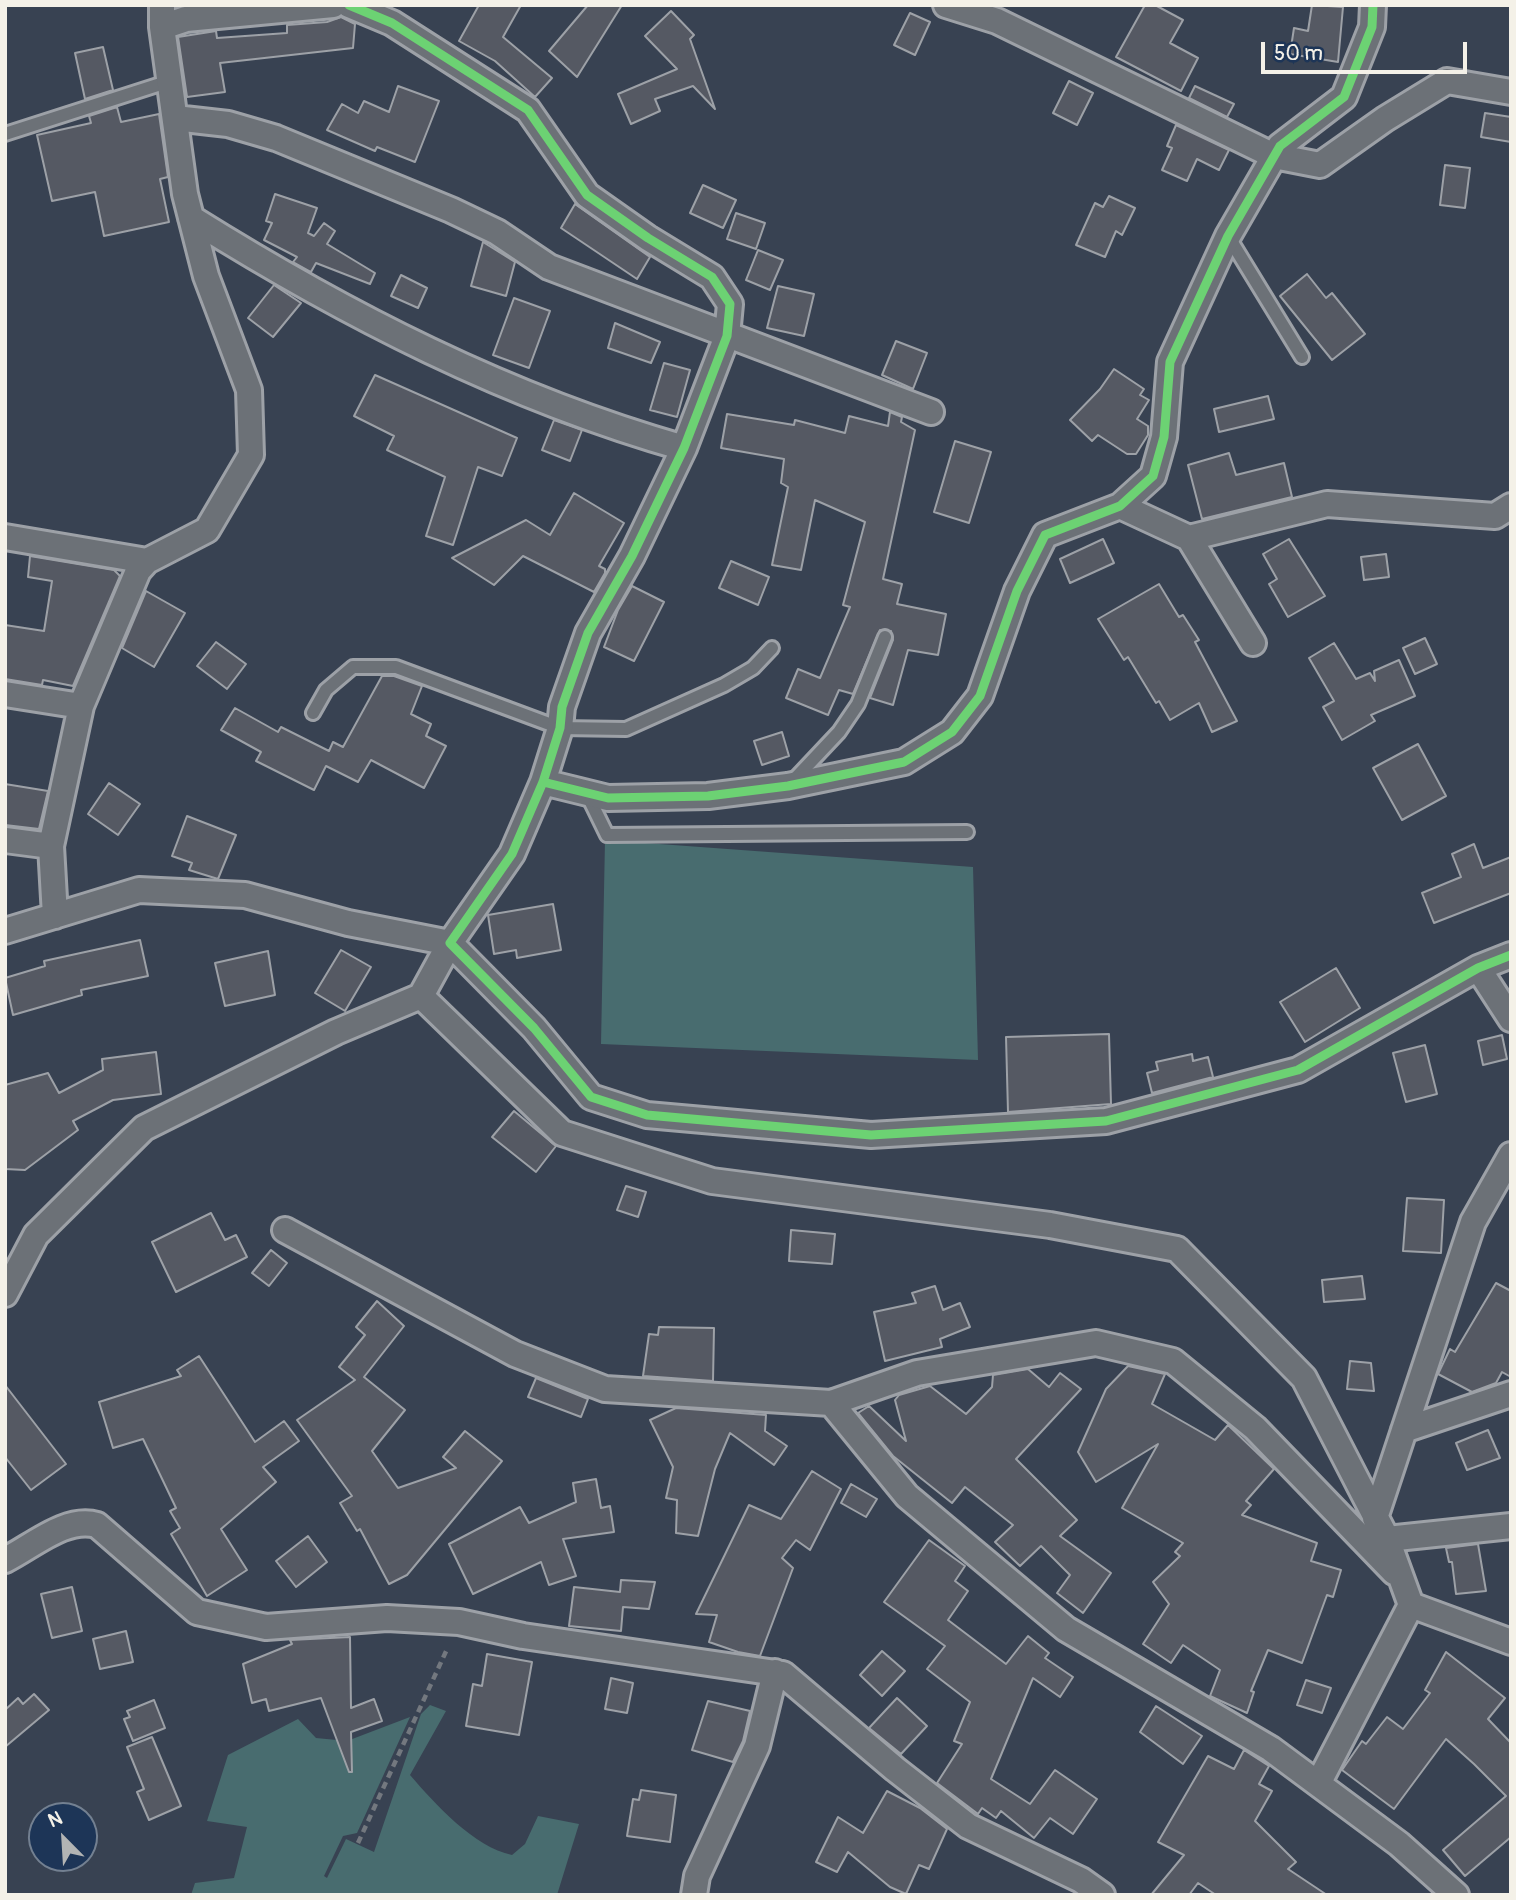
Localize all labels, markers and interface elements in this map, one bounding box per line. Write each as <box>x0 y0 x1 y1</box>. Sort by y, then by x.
scale bar <box>1264 28 1470 72</box>
text: 50 m <box>1274 40 1323 67</box>
north arrow <box>28 1802 98 1872</box>
text: N <box>45 1806 66 1833</box>

